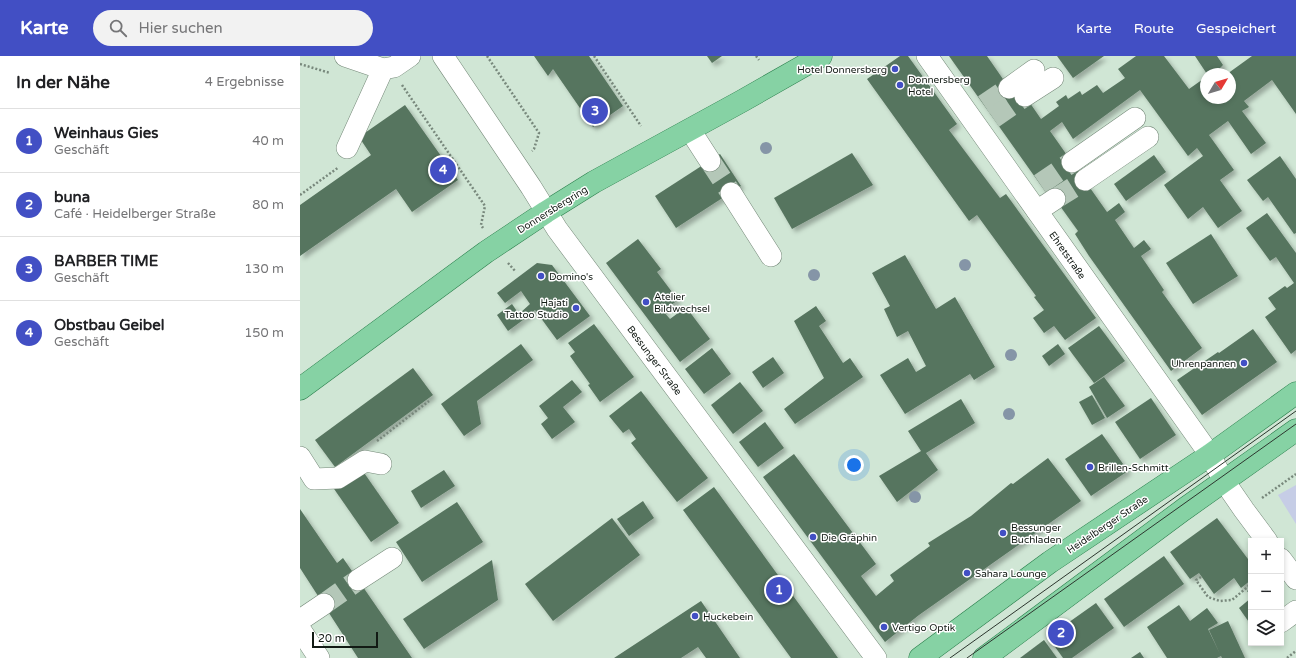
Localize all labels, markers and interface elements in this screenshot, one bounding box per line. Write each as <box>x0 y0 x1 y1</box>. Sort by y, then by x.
search box <box>93 10 373 46</box>
text: Karte <box>20 17 69 39</box>
icon: search <box>107 17 129 39</box>
text: Hier suchen <box>139 19 223 37</box>
text: Karte <box>1076 20 1112 37</box>
text: Route <box>1134 20 1174 37</box>
text: Gespeichert <box>1196 20 1276 37</box>
place label: Hotel Donnersberg <box>797 64 887 76</box>
marker: Hotel Donnersberg <box>890 64 900 74</box>
north arrow <box>1200 68 1236 104</box>
text: In der Nähe <box>16 72 110 93</box>
text: 4 Ergebnisse <box>205 74 284 90</box>
place label: Donnersberg Hotel <box>908 74 970 98</box>
marker: Donnersberg Hotel <box>895 80 905 90</box>
pin: 3 <box>582 96 608 126</box>
text: Weinhaus Gies <box>54 124 158 142</box>
text: 1 <box>25 133 33 149</box>
text: 40 m <box>252 133 284 149</box>
text: Geschäft <box>54 142 109 158</box>
pin: 4 <box>430 155 456 185</box>
street label: Donnersbergring <box>515 183 590 236</box>
text: buna <box>54 188 90 206</box>
text: 2 <box>25 197 33 213</box>
text: 80 m <box>252 197 284 213</box>
text: Café · Heidelberger Straße <box>54 206 216 222</box>
street label: Ehretstraße <box>1046 229 1088 282</box>
text: BARBER TIME <box>54 252 158 270</box>
text: 3 <box>25 261 33 277</box>
text: 130 m <box>244 261 284 277</box>
text: Geschäft <box>54 270 109 286</box>
marker: Domino's <box>536 271 546 281</box>
place label: Domino's <box>549 271 593 283</box>
place label: Atelier Bildwechsel <box>654 291 710 315</box>
place label: Hajati Tattoo Studio <box>504 297 568 321</box>
marker: Atelier Bildwechsel <box>641 297 651 307</box>
marker: Hajati Tattoo Studio <box>571 303 581 313</box>
text: Obstbau Geibel <box>54 316 165 334</box>
street label: Bessunger Straße <box>624 324 684 398</box>
text: 4 <box>25 325 33 341</box>
text: 150 m <box>244 325 284 341</box>
text: Geschäft <box>54 334 109 350</box>
place label: Uhrenpannen <box>1171 358 1236 370</box>
marker: Uhrenpannen <box>1239 358 1249 368</box>
your location <box>844 455 864 475</box>
marker: Brillen-Schmitt <box>1085 462 1095 472</box>
place label: Brillen-Schmitt <box>1098 462 1169 474</box>
street label: Heidelberger Straße <box>1065 493 1151 556</box>
place label: Bessunger Buchladen <box>1011 522 1062 546</box>
marker: Bessunger Buchladen <box>998 528 1008 538</box>
marker: Die Gräphin <box>808 532 818 542</box>
place label: Die Gräphin <box>821 532 877 544</box>
map controls <box>1248 538 1284 646</box>
button: + <box>1248 538 1284 574</box>
marker: Sahara Lounge <box>962 568 972 578</box>
place label: Sahara Lounge <box>975 568 1047 580</box>
button: − <box>1248 574 1284 610</box>
pin: 1 <box>766 575 792 605</box>
button: layers <box>1248 610 1284 646</box>
marker: Huckebein <box>690 611 700 621</box>
place label: Huckebein <box>703 611 753 623</box>
pin: 2 <box>1048 618 1074 648</box>
marker: Vertigo Optik <box>879 622 889 632</box>
place label: Vertigo Optik <box>892 622 956 634</box>
scale bar <box>312 630 378 649</box>
text: 20 m <box>318 632 345 645</box>

